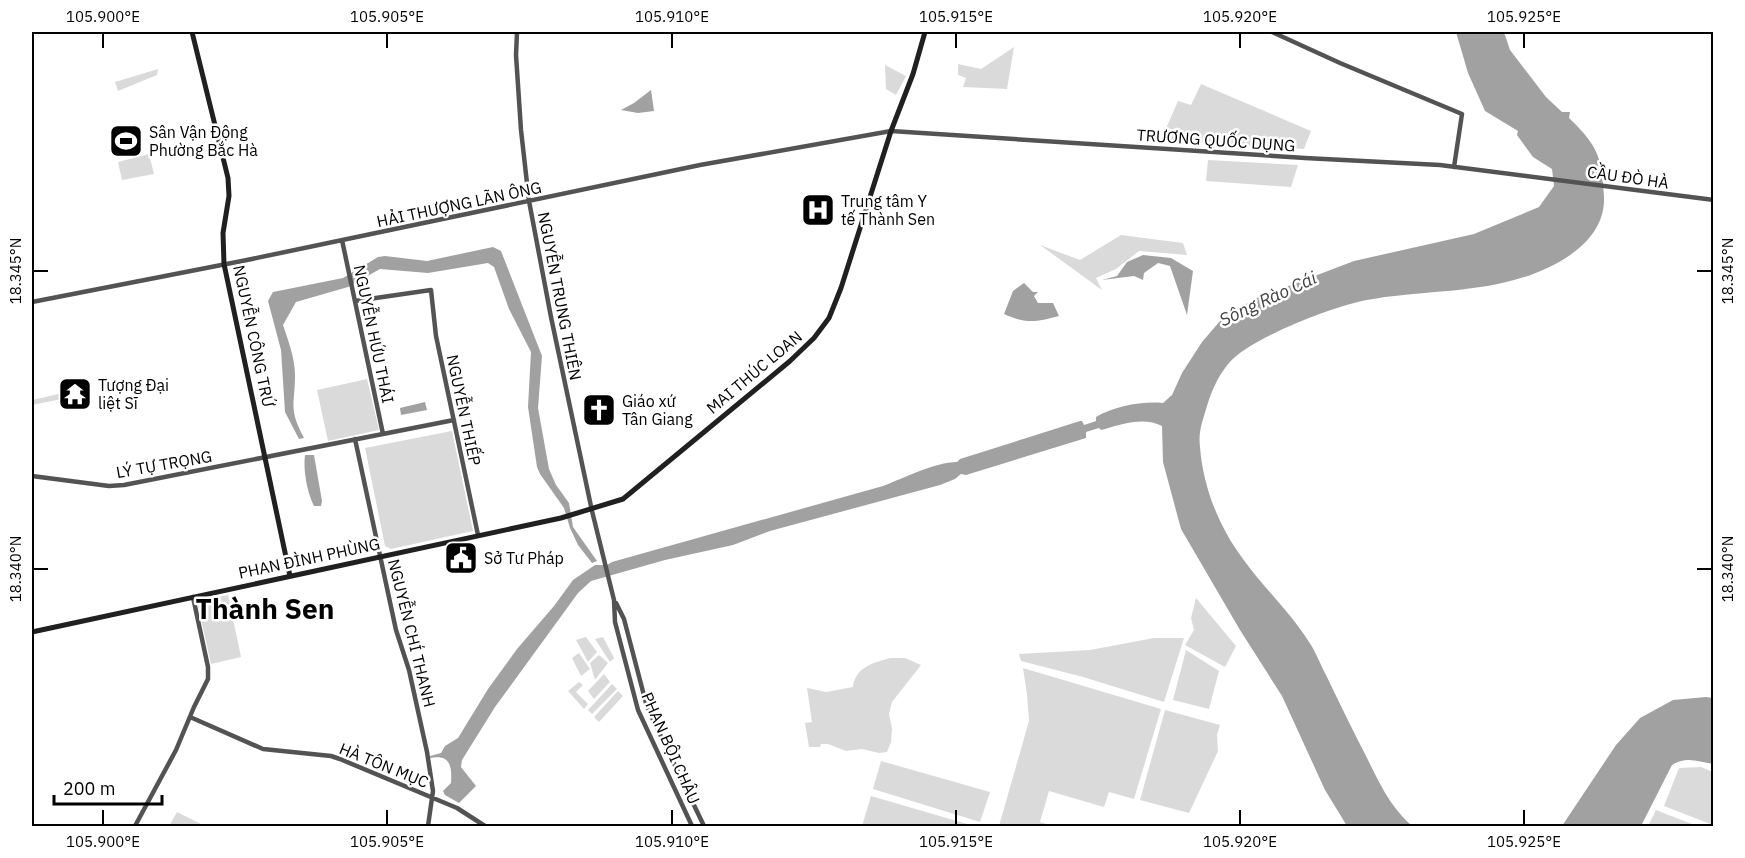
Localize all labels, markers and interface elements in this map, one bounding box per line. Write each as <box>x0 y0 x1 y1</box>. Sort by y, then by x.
text: 105.900°E <box>66 7 140 26</box>
text: 105.905°E <box>350 7 424 26</box>
text: 105.910°E <box>635 7 709 26</box>
text: 105.915°E <box>919 7 993 26</box>
text: 105.920°E <box>1203 7 1277 26</box>
text: 105.925°E <box>1487 7 1561 26</box>
street label: TRƯƠNG QUỐC DỤNG <box>1136 121 1296 156</box>
place label: Sân Vận Động Phường Bắc Hà <box>149 122 258 160</box>
sports icon: Sân Vận Động Phường Bắc Hà <box>108 123 144 159</box>
street label: CẦU ĐÒ HÀ <box>1586 159 1670 193</box>
street label: HẢI THƯỢNG LÃN ÔNG <box>375 177 543 231</box>
place label: Trung tâm Y tế Thành Sen <box>841 191 935 229</box>
hospital icon: Trung tâm Y tế Thành Sen <box>800 192 836 228</box>
street label: NGUYỄN TRUNG THIÊN <box>534 210 588 382</box>
text: 18.345°N <box>6 238 25 304</box>
text: 18.345°N <box>1718 238 1737 304</box>
street label: NGUYỄN HỨU THÁI <box>350 262 400 405</box>
street label: NGUYỄN CÔNG TRỨ <box>229 263 281 409</box>
water label: Sông Rào Cái <box>1215 266 1320 331</box>
street label: MAI THÚC LOAN <box>701 325 806 418</box>
street label: NGUYỄN THIẾP <box>442 352 488 468</box>
place label: Tượng Đại liệt Sĩ <box>98 375 169 413</box>
temple icon: Tượng Đại liệt Sĩ <box>57 376 93 412</box>
place label: Giáo xứ Tân Giang <box>622 391 693 429</box>
church icon: Giáo xứ Tân Giang <box>581 392 617 428</box>
street label: LÝ TỰ TRỌNG <box>114 445 213 482</box>
street label: PHAN ĐÌNH PHÙNG <box>236 532 382 583</box>
text: 18.340°N <box>6 536 25 602</box>
text: 18.340°N <box>1718 536 1737 602</box>
public building icon: Sở Tư Pháp <box>443 540 479 576</box>
place label: Sở Tư Pháp <box>484 548 564 568</box>
street label: NGUYỄN CHÍ THANH <box>384 556 442 709</box>
district label: Thành Sen <box>196 590 334 627</box>
street label: PHAN BỘI CHÂU <box>637 689 705 807</box>
street label: HÀ TÔN MỤC <box>337 737 432 792</box>
scale bar <box>54 768 162 806</box>
text: 200 m <box>63 777 115 800</box>
text: 105.900°E <box>66 832 140 851</box>
text: 105.905°E <box>350 832 424 851</box>
text: 105.910°E <box>635 832 709 851</box>
text: 105.915°E <box>919 832 993 851</box>
text: 105.920°E <box>1203 832 1277 851</box>
text: 105.925°E <box>1487 832 1561 851</box>

